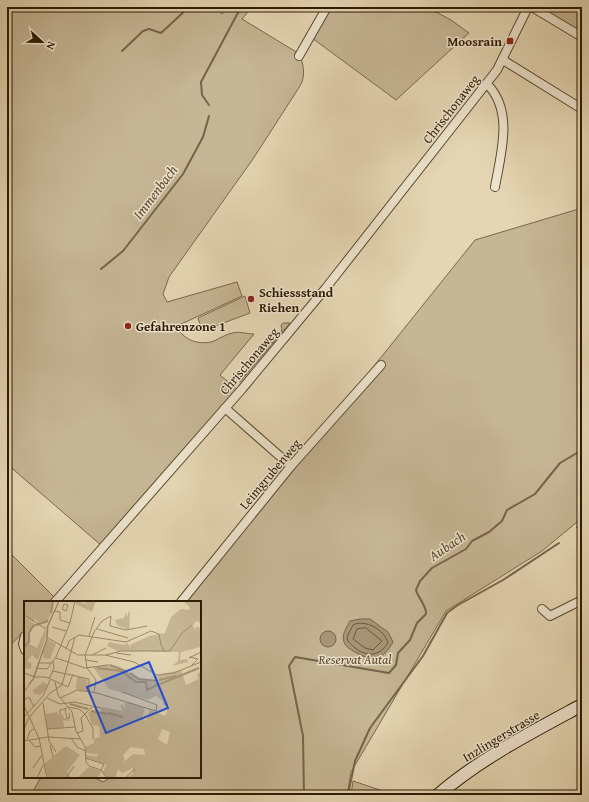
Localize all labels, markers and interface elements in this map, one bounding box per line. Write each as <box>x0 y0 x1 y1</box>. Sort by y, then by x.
north arrow <box>22 22 62 62</box>
place label: Moosrain <box>447 32 502 51</box>
marker: Moosrain <box>505 36 515 46</box>
text: N <box>42 39 60 53</box>
street label: Chrischonaweg <box>418 70 484 147</box>
water label: Immenbach <box>128 161 182 223</box>
place label: Schiessstand Riehen <box>259 283 334 317</box>
marker: Schiessstand Riehen <box>246 294 256 304</box>
place label: Gefahrenzone 1 <box>136 317 226 336</box>
marker: Gefahrenzone 1 <box>123 321 133 331</box>
street label: Chrischonaweg <box>215 323 283 399</box>
street label: Leimgrubenweg <box>235 434 306 514</box>
water label: Aubach <box>424 526 469 566</box>
inset map <box>24 601 201 778</box>
park label: Reservat Autal <box>318 650 391 669</box>
street label: Inzlingerstrasse <box>459 705 543 767</box>

